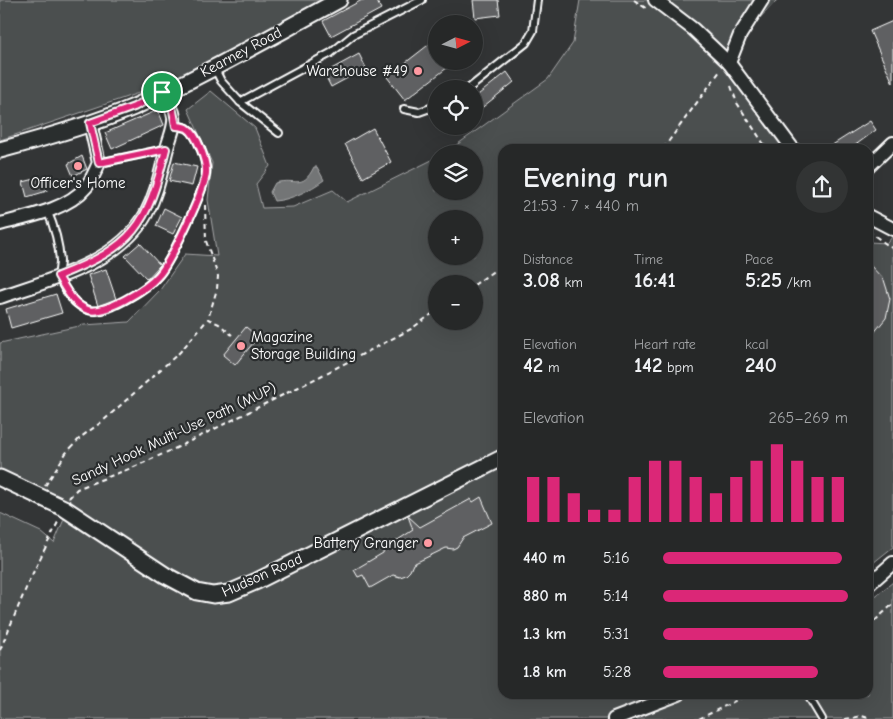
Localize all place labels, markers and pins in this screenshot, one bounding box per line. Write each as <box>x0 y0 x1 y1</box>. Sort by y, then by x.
place label: Warehouse #49 <box>306 62 408 80</box>
marker: Warehouse #49 <box>412 65 424 77</box>
pin <box>141 71 183 113</box>
marker: Officer's Home <box>72 160 84 172</box>
place label: Officer's Home <box>30 174 126 192</box>
place label: Magazine Storage Building <box>251 328 356 363</box>
marker: Magazine Storage Building <box>235 340 247 352</box>
place label: Battery Granger <box>314 534 418 552</box>
marker: Battery Granger <box>422 537 434 549</box>

